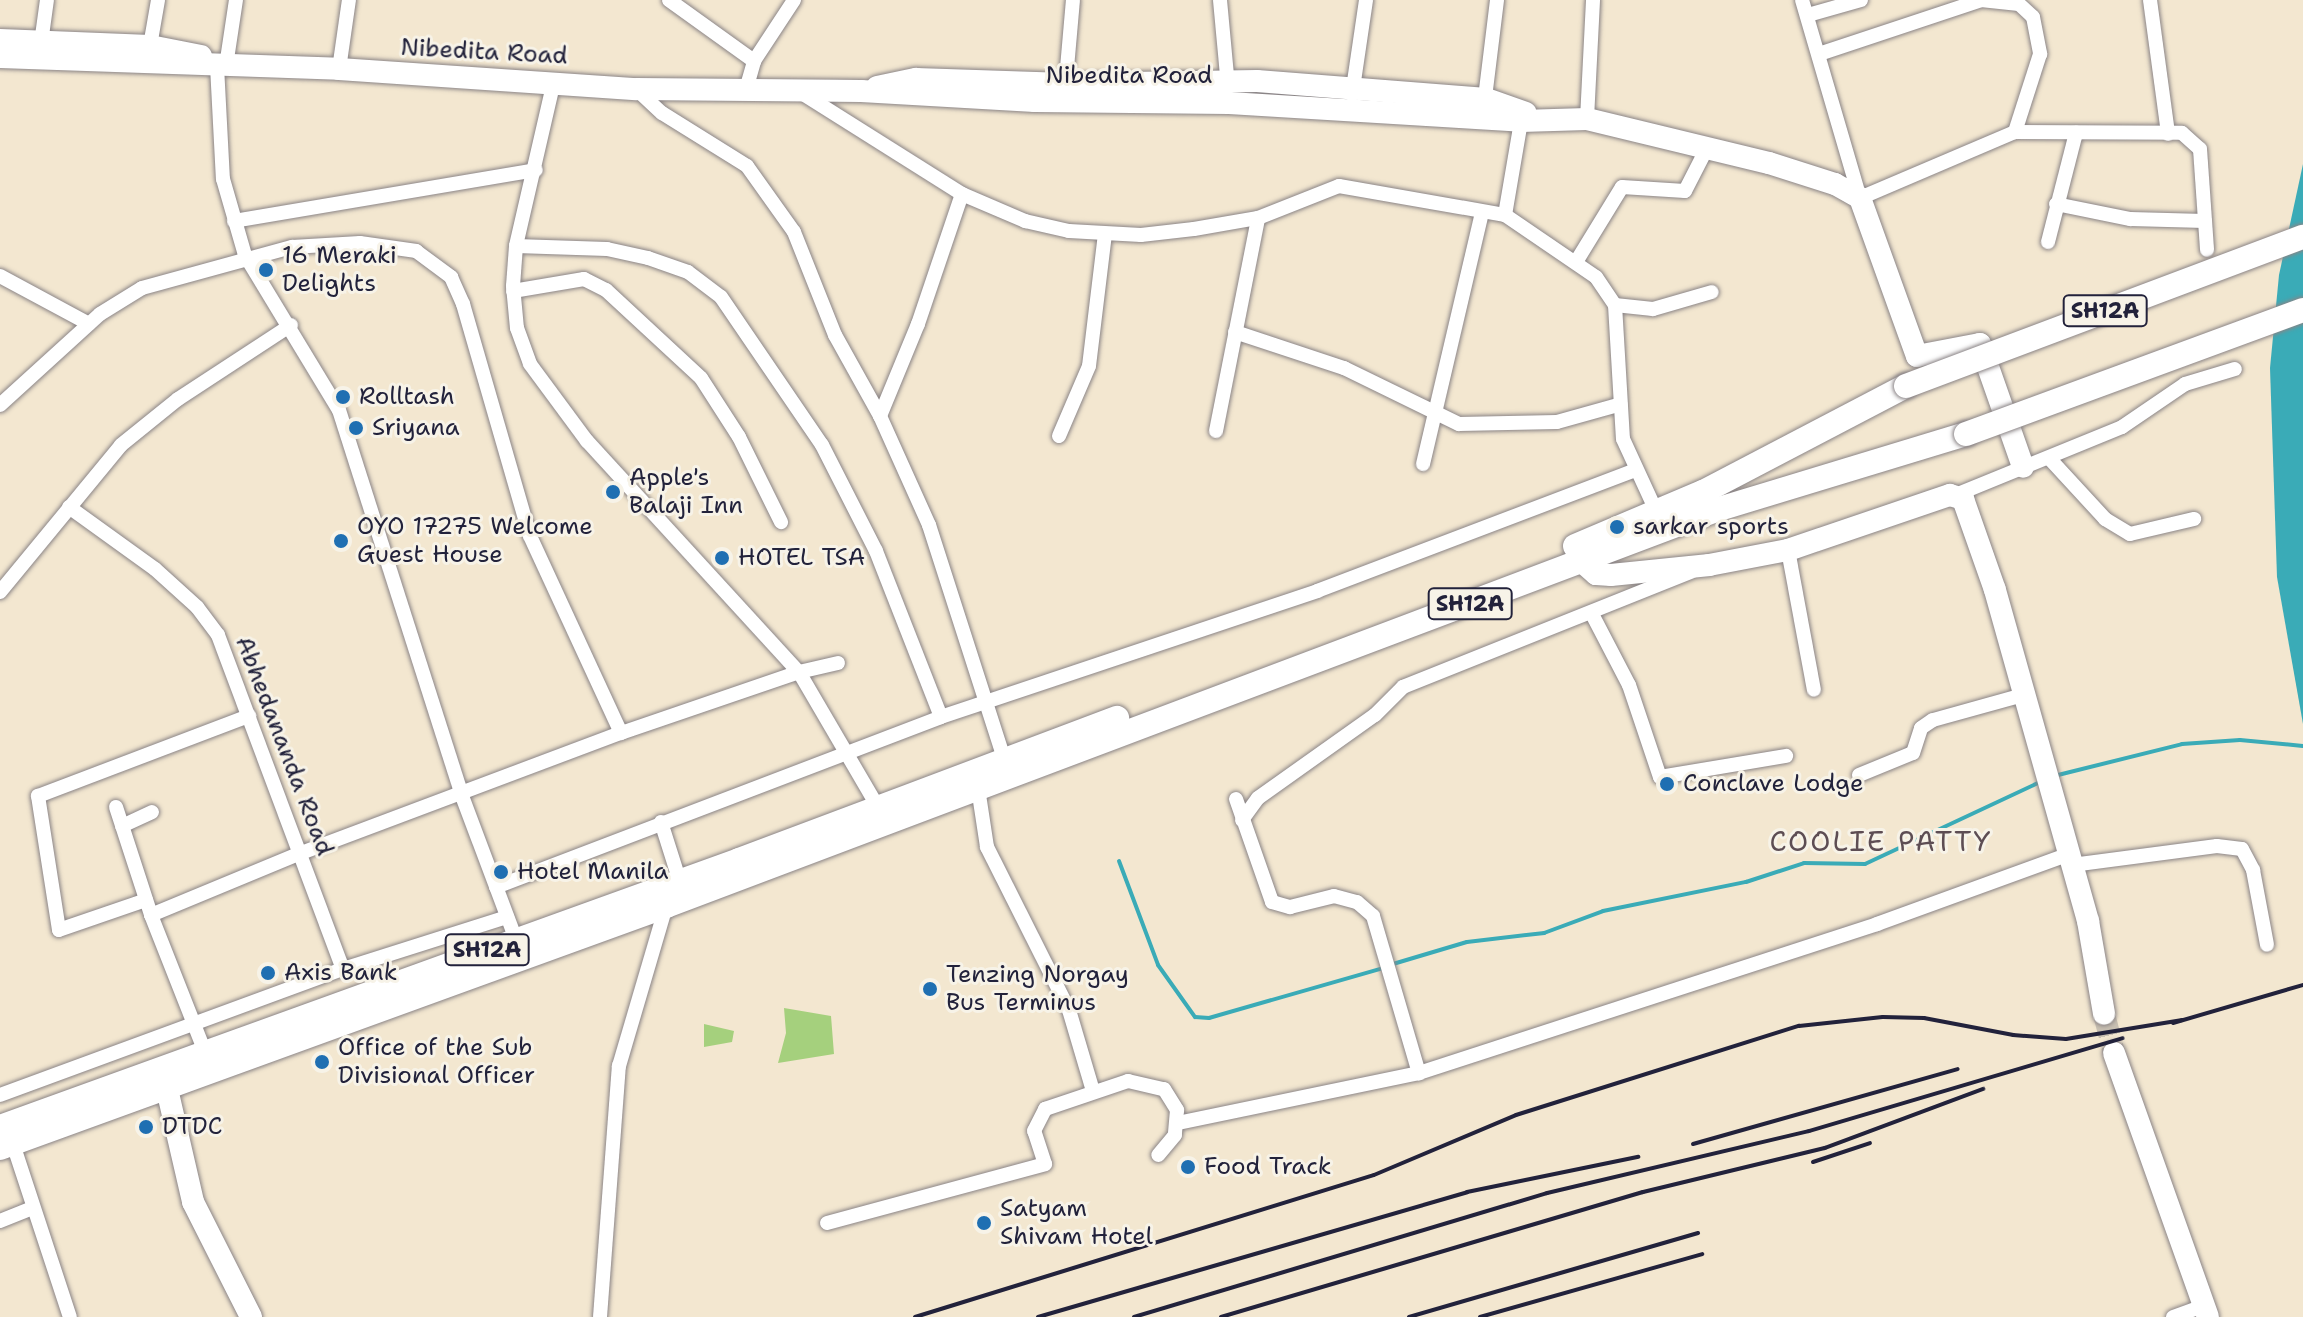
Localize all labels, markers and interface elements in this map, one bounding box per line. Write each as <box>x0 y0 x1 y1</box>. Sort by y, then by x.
street label: Nibedita Road <box>400 33 568 71</box>
street label: Nibedita Road <box>1045 62 1213 90</box>
place label: 16 Meraki Delights <box>282 242 397 298</box>
marker: 16 Meraki Delights <box>257 261 275 279</box>
road number: SH12A <box>2061 293 2149 329</box>
place label: Rolltash <box>359 383 455 411</box>
marker: Rolltash <box>334 388 352 406</box>
place label: Sriyana <box>372 414 460 442</box>
marker: Sriyana <box>347 419 365 437</box>
place label: Apple's Balaji Inn <box>629 464 743 520</box>
marker: Apple's Balaji Inn <box>604 483 622 501</box>
place label: OYO 17275 Welcome Guest House <box>357 513 593 569</box>
place label: sarkar sports <box>1633 513 1789 541</box>
marker: sarkar sports <box>1608 518 1626 536</box>
marker: OYO 17275 Welcome Guest House <box>332 532 350 550</box>
place label: HOTEL TSA <box>738 544 865 572</box>
marker: HOTEL TSA <box>713 549 731 567</box>
road number: SH12A <box>1426 586 1514 622</box>
street label: Abhedananda Road <box>229 632 339 860</box>
place label: Conclave Lodge <box>1683 770 1864 798</box>
marker: Conclave Lodge <box>1658 775 1676 793</box>
district label: COOLIE PATTY <box>1769 824 1993 858</box>
place label: Hotel Manila <box>517 858 668 886</box>
marker: Hotel Manila <box>492 863 510 881</box>
road number: SH12A <box>443 932 531 968</box>
place label: Axis Bank <box>284 959 398 987</box>
place label: Tenzing Norgay Bus Terminus <box>946 961 1129 1017</box>
marker: Axis Bank <box>259 964 277 982</box>
marker: Tenzing Norgay Bus Terminus <box>921 980 939 998</box>
place label: Office of the Sub Divisional Officer <box>338 1034 535 1090</box>
marker: Office of the Sub Divisional Officer <box>313 1053 331 1071</box>
place label: DTDC <box>162 1113 222 1141</box>
marker: DTDC <box>137 1118 155 1136</box>
place label: Food Track <box>1204 1153 1332 1181</box>
marker: Food Track <box>1179 1158 1197 1176</box>
place label: Satyam Shivam Hotel <box>1000 1195 1153 1251</box>
marker: Satyam Shivam Hotel <box>975 1214 993 1232</box>

